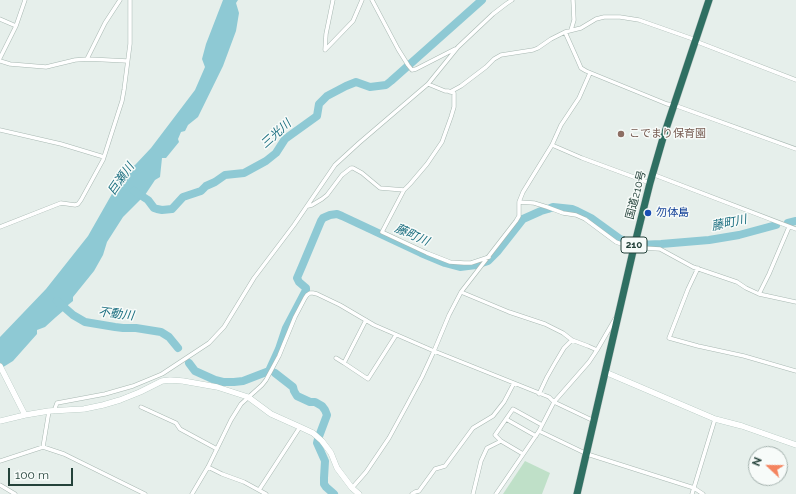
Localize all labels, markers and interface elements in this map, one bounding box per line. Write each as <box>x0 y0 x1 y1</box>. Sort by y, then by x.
water label: 三光川 <box>258 117 294 151</box>
place label: こでまり保育園 <box>629 127 706 141</box>
marker: こでまり保育園 <box>616 129 626 139</box>
water label: 巨瀬川 <box>105 160 137 198</box>
street label: 国道210号 <box>623 169 649 221</box>
place label: 勿体島 <box>656 206 689 220</box>
marker: 勿体島 <box>643 208 653 218</box>
water label: 藤町川 <box>710 212 748 234</box>
water label: 藤町川 <box>393 221 431 249</box>
road number: 210 <box>621 237 647 253</box>
water label: 不動川 <box>97 305 135 323</box>
north arrow <box>748 446 788 486</box>
text: N <box>750 455 765 468</box>
scale bar <box>10 460 75 486</box>
text: 100 m <box>15 468 49 482</box>

